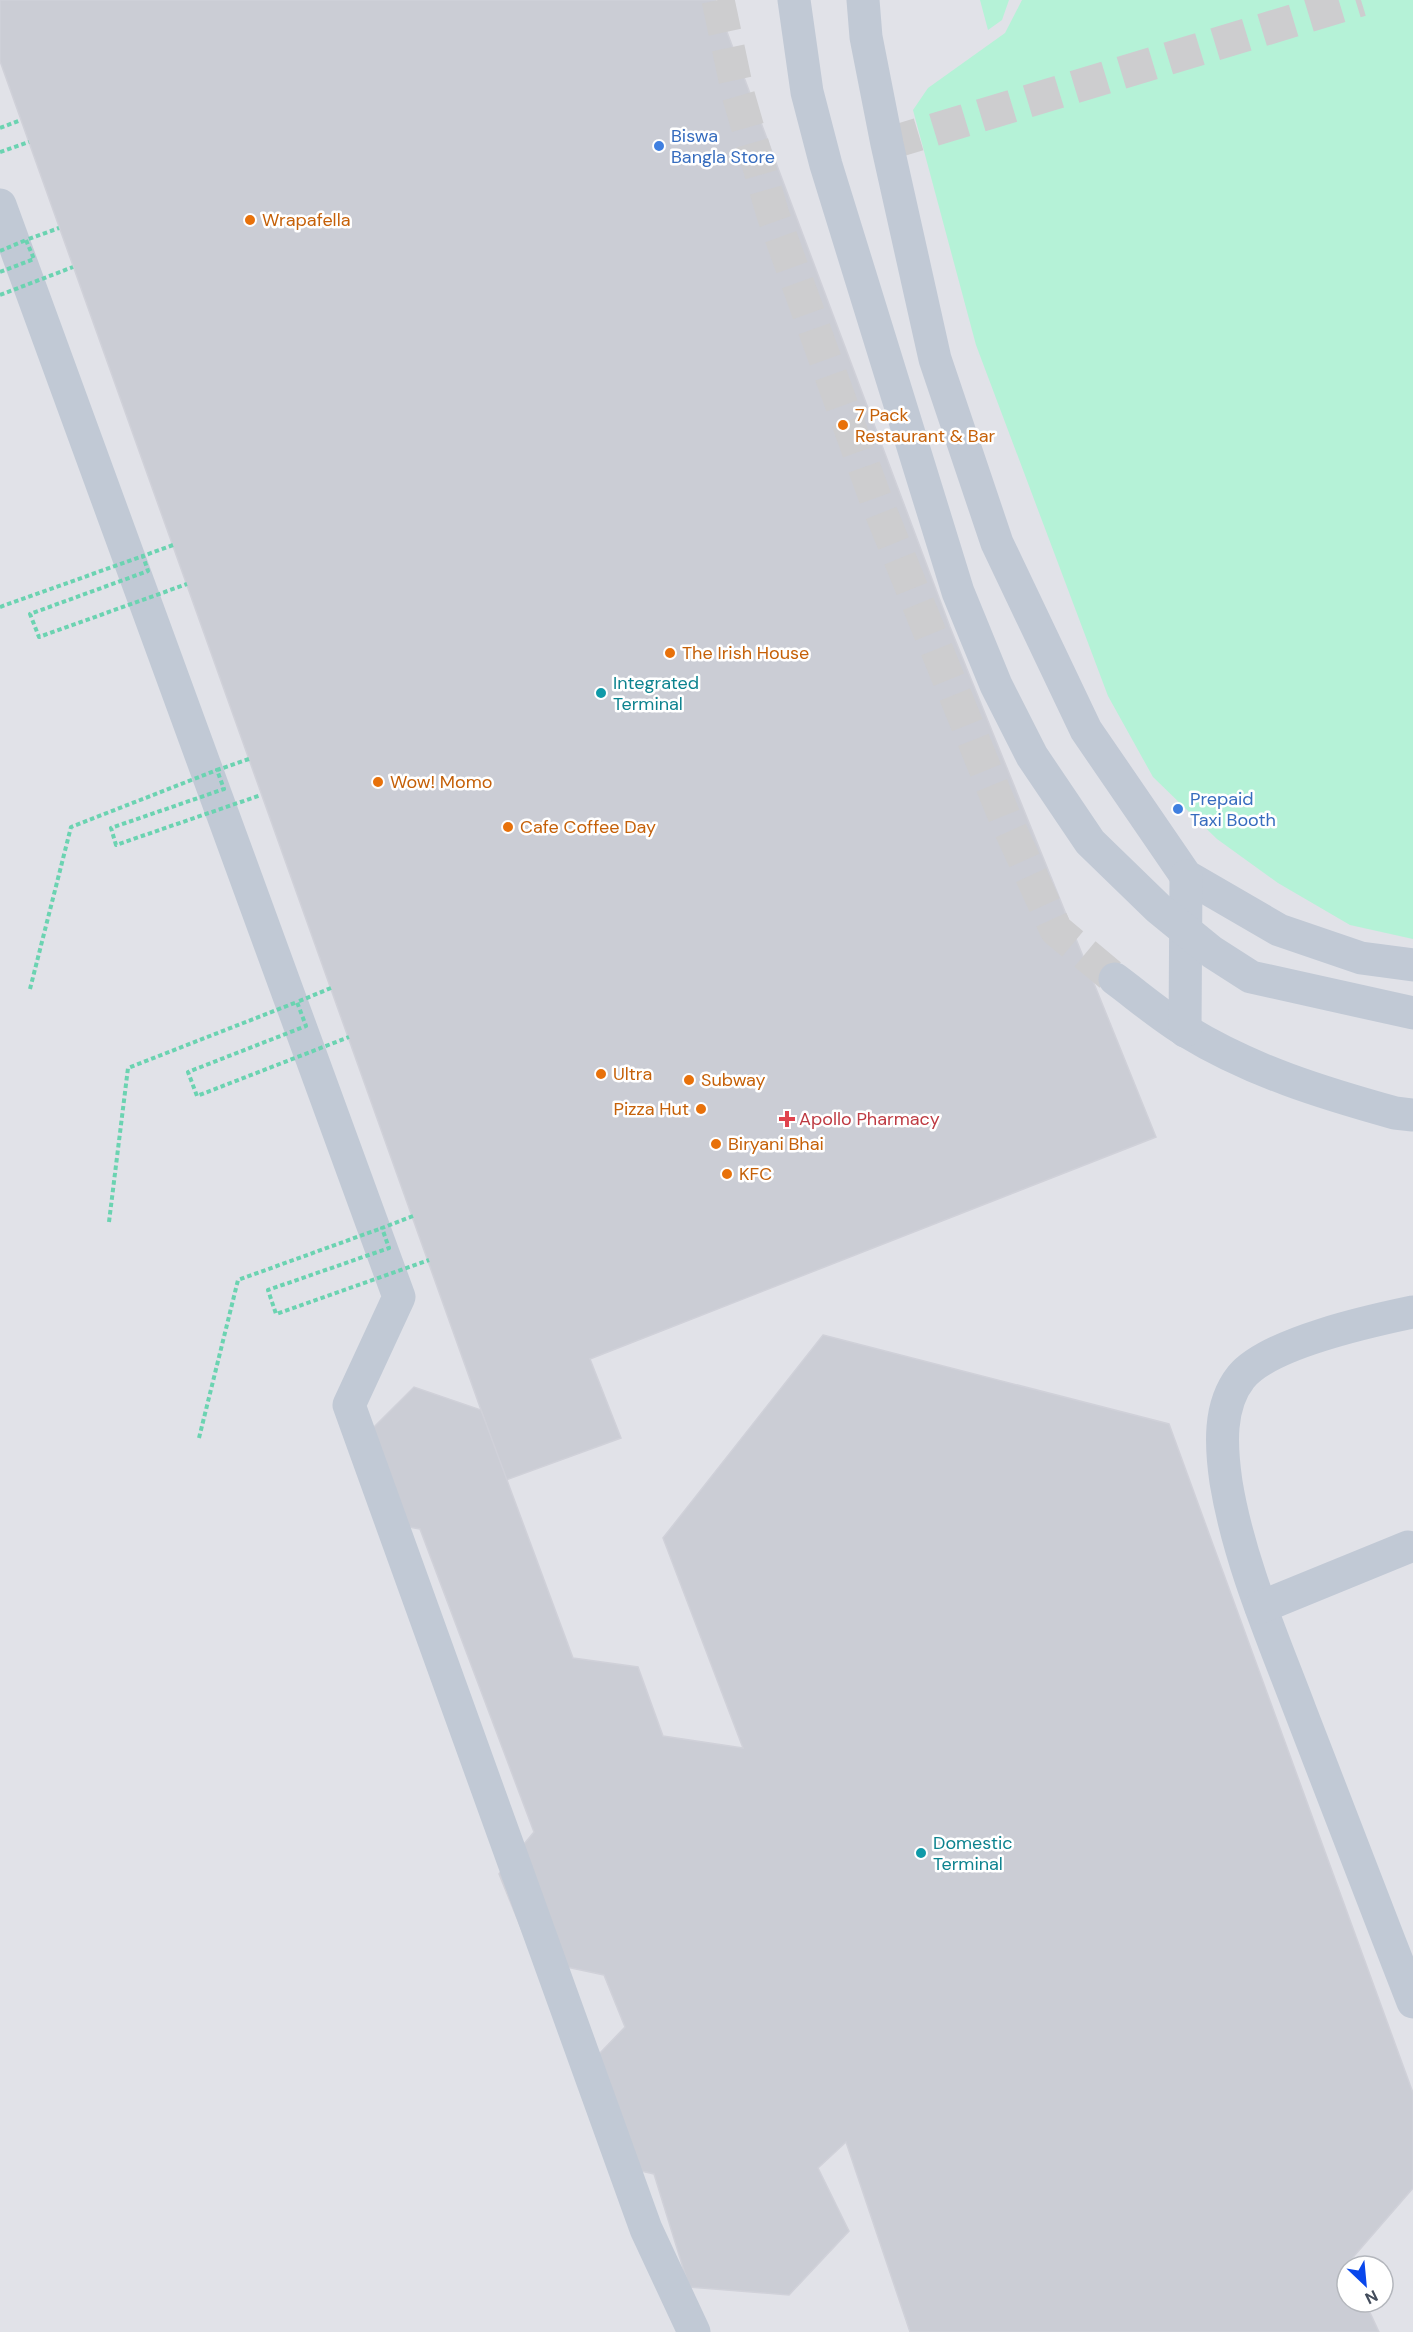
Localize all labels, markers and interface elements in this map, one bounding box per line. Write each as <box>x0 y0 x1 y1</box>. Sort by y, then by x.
place label: Biswa Bangla Store <box>671 124 775 169</box>
marker: Biswa Bangla Store <box>652 139 666 153</box>
place label: Wrapafella <box>262 208 350 232</box>
marker: Wrapafella <box>243 213 257 227</box>
place label: 7 Pack Restaurant & Bar <box>855 403 995 448</box>
marker: 7 Pack Restaurant & Bar <box>836 418 850 432</box>
place label: The Irish House <box>682 641 809 665</box>
marker: The Irish House <box>663 646 677 660</box>
place label: Integrated Terminal <box>613 671 699 716</box>
marker: Integrated Terminal <box>594 686 608 700</box>
place label: Wow! Momo <box>390 770 492 794</box>
marker: Wow! Momo <box>371 775 385 789</box>
place label: Prepaid Taxi Booth <box>1190 787 1276 832</box>
marker: Prepaid Taxi Booth <box>1171 802 1185 816</box>
place label: Cafe Coffee Day <box>520 815 656 839</box>
marker: Cafe Coffee Day <box>501 820 515 834</box>
place label: Ultra <box>613 1062 652 1086</box>
marker: Ultra <box>594 1067 608 1081</box>
place label: Subway <box>701 1068 766 1092</box>
marker: Subway <box>682 1073 696 1087</box>
place label: Pizza Hut <box>614 1097 689 1121</box>
marker: Pizza Hut <box>694 1102 708 1116</box>
place label: Apollo Pharmacy <box>799 1107 940 1131</box>
marker: Apollo Pharmacy <box>780 1112 794 1126</box>
place label: Biryani Bhai <box>728 1132 824 1156</box>
marker: Biryani Bhai <box>709 1137 723 1151</box>
place label: KFC <box>739 1162 772 1186</box>
marker: KFC <box>720 1167 734 1181</box>
place label: Domestic Terminal <box>933 1831 1013 1876</box>
marker: Domestic Terminal <box>914 1846 928 1860</box>
north arrow <box>1335 2254 1395 2314</box>
text: N <box>1362 2285 1381 2309</box>

